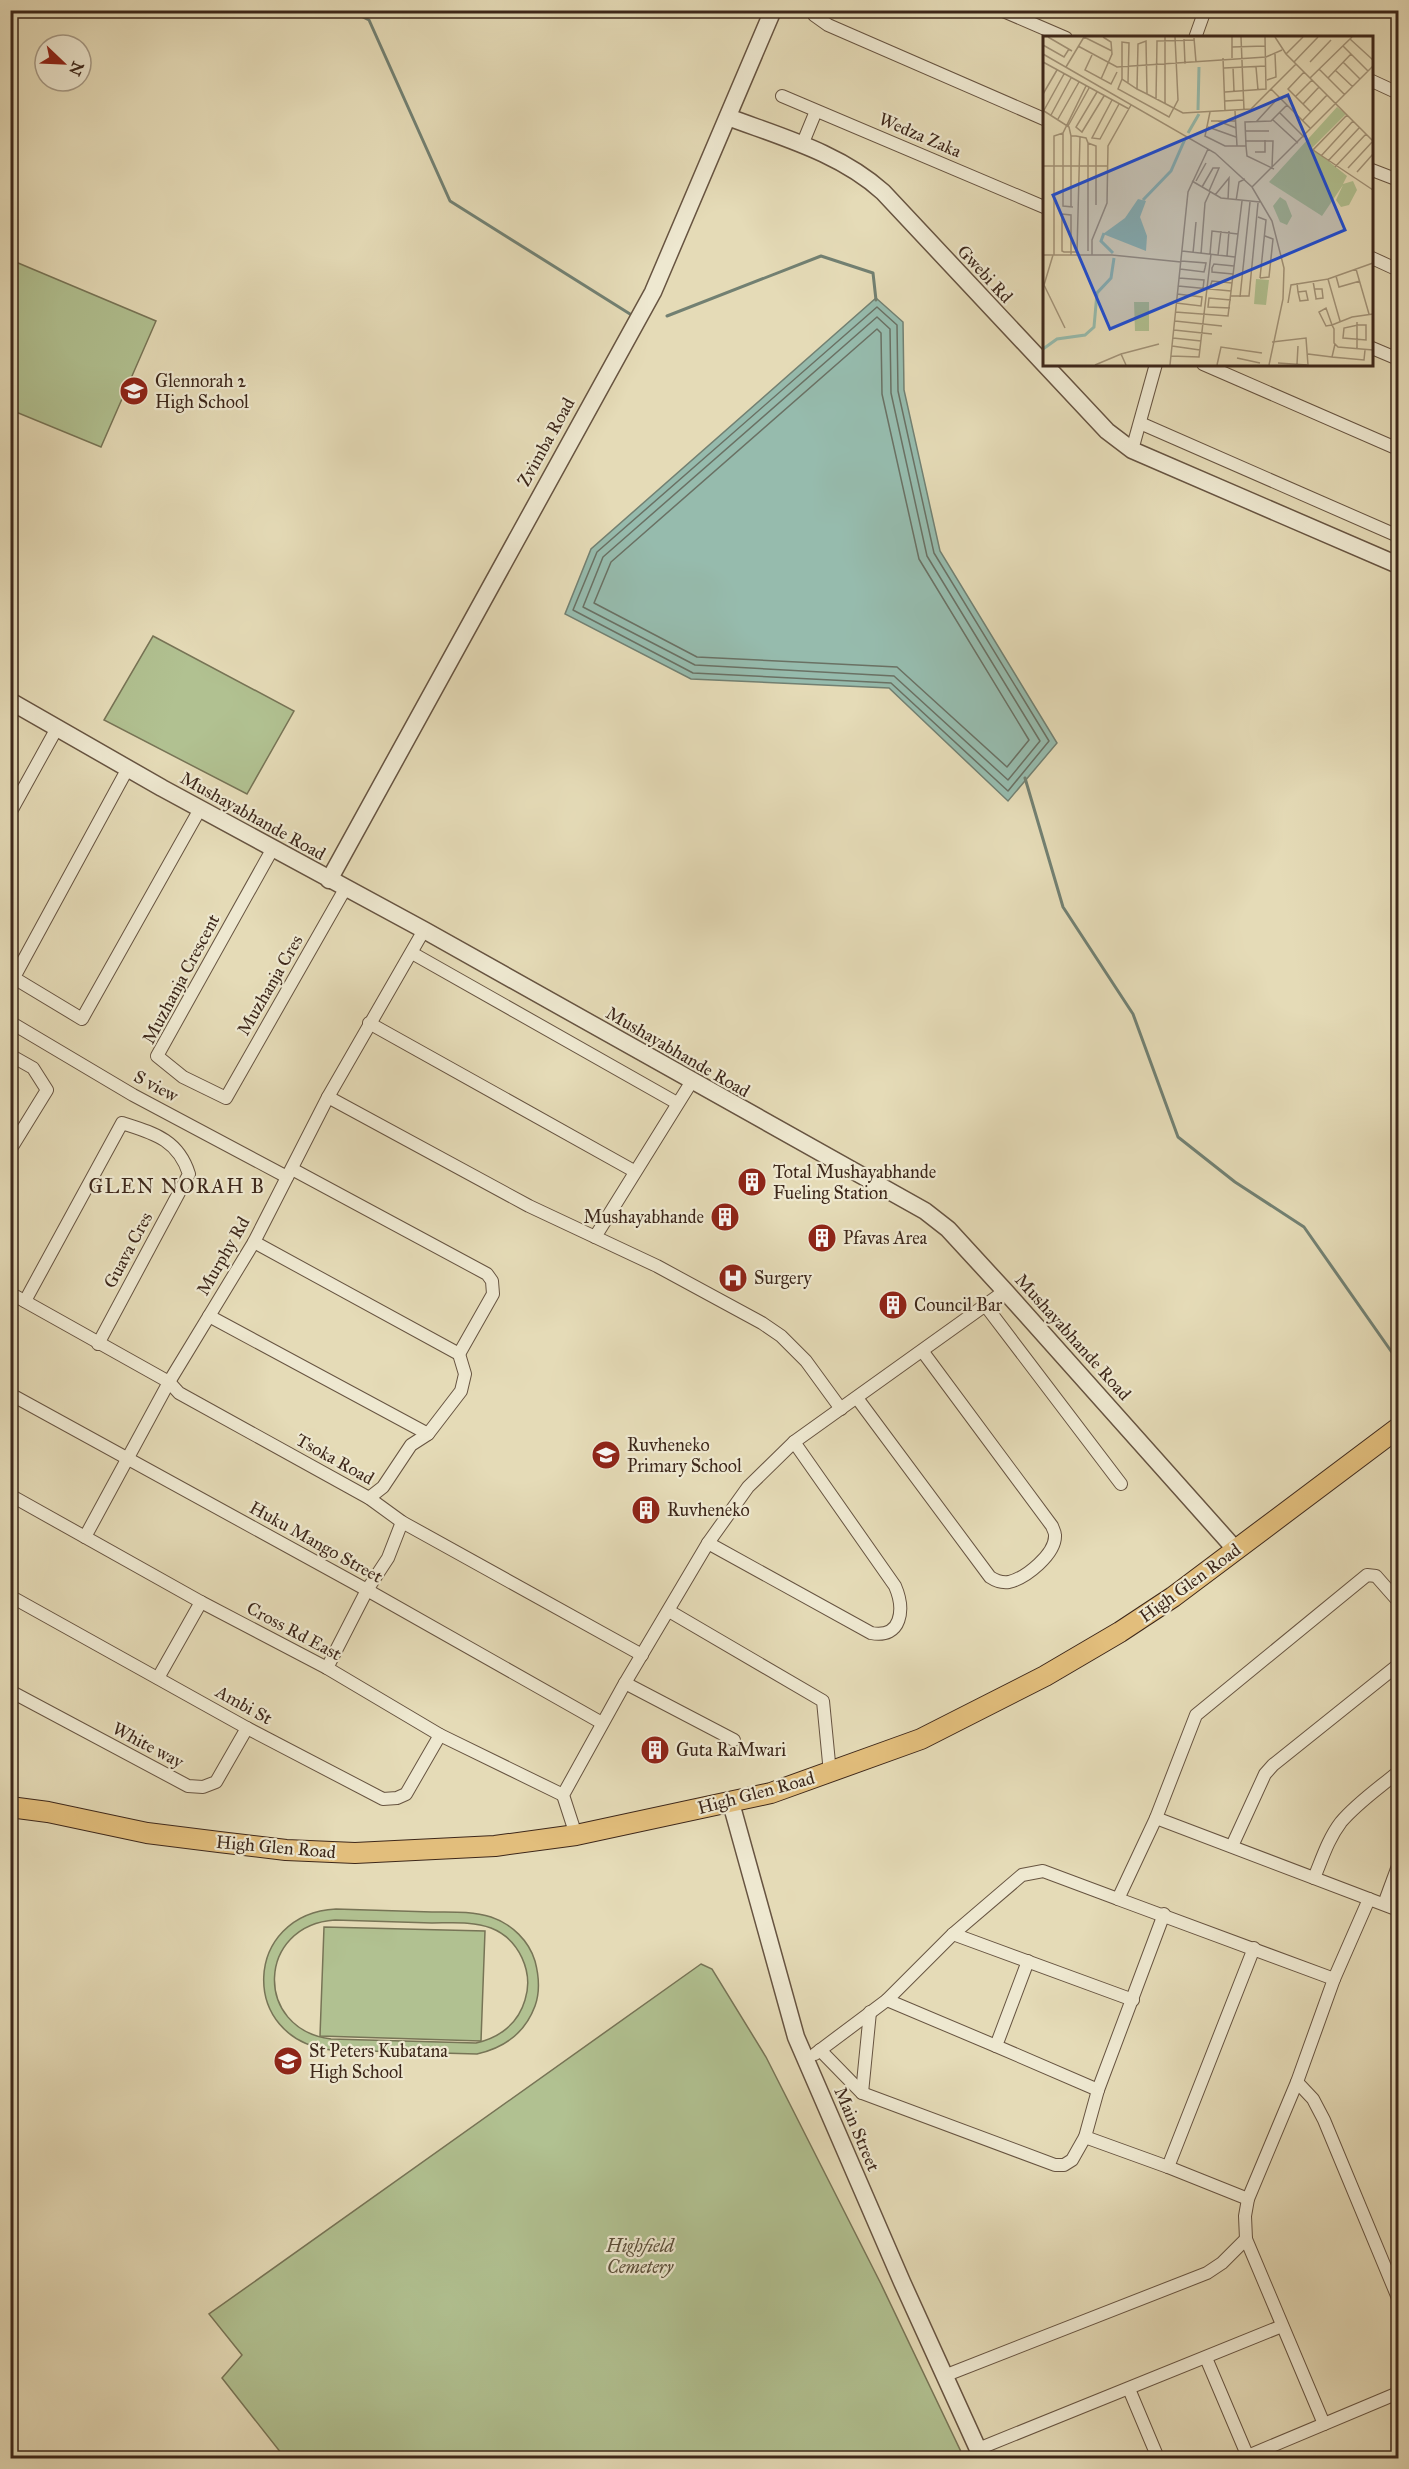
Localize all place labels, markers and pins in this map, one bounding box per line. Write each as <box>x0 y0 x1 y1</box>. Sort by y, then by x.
place label: Glennorah 2 High School <box>155 370 249 414</box>
school or university icon: Glennorah 2 High School <box>118 375 150 407</box>
place label: Total Mushayabhande Fueling Station <box>773 1161 936 1205</box>
building icon: Total Mushayabhande Fueling Station <box>736 1166 768 1198</box>
building icon: Mushayabhande <box>709 1201 741 1233</box>
place label: Mushayabhande <box>584 1206 704 1228</box>
building icon: Pfavas Area <box>806 1222 838 1254</box>
place label: Pfavas Area <box>843 1227 928 1249</box>
hospital icon: Surgery <box>717 1262 749 1294</box>
place label: Surgery <box>754 1267 812 1290</box>
building icon: Council Bar <box>877 1289 909 1321</box>
place label: Council Bar <box>914 1294 1003 1316</box>
place label: Ruvheneko Primary School <box>627 1434 742 1477</box>
school or university icon: Ruvheneko Primary School <box>590 1439 622 1471</box>
building icon: Ruvheneko <box>630 1494 662 1526</box>
place label: Ruvheneko <box>667 1499 750 1521</box>
building icon: Guta RaMwari <box>639 1734 671 1766</box>
place label: Guta RaMwari <box>676 1739 786 1761</box>
place label: St Peters Kubatana High School <box>309 2040 448 2084</box>
school or university icon: St Peters Kubatana High School <box>272 2045 304 2077</box>

